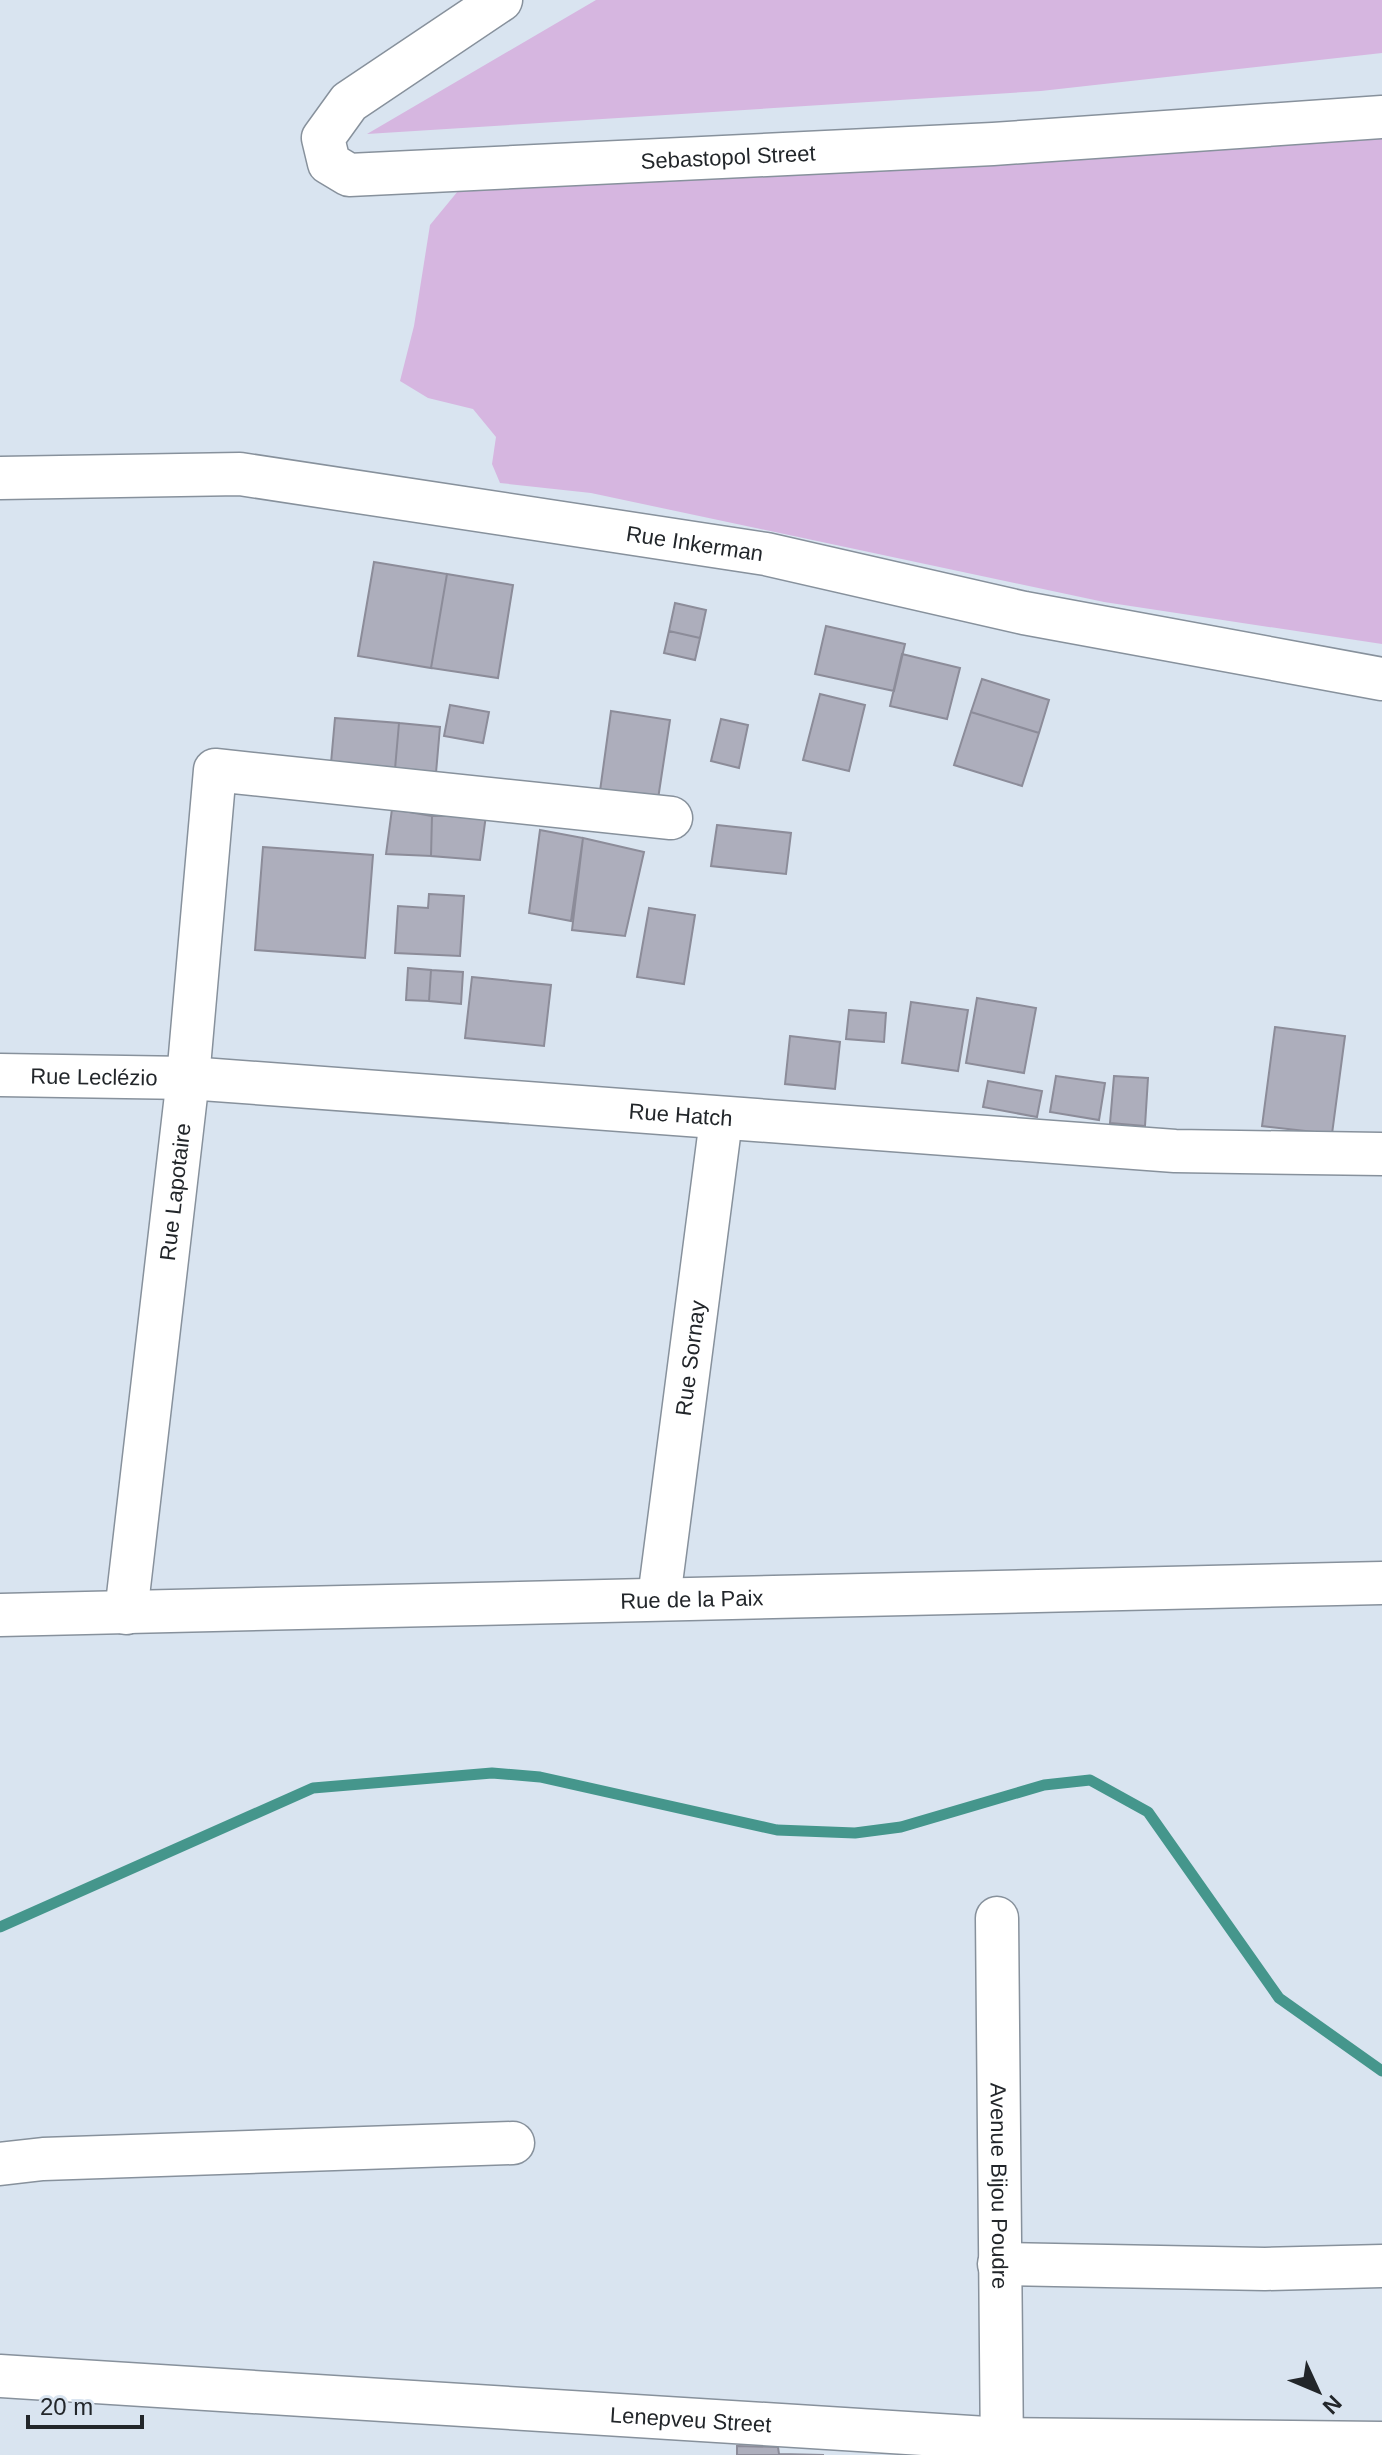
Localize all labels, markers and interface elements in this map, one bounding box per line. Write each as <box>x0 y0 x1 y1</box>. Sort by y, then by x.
street label: Sebastopol Street <box>640 141 816 174</box>
street label: Rue Inkerman <box>624 521 765 566</box>
street label: Rue Leclézio <box>30 1063 158 1091</box>
street label: Rue Hatch <box>628 1099 733 1131</box>
street label: Rue Lapotaire <box>155 1122 196 1262</box>
street label: Rue Sornay <box>671 1299 710 1417</box>
street label: Rue de la Paix <box>620 1585 764 1614</box>
street label: Avenue Bijou Poudre <box>986 2083 1012 2289</box>
north arrow <box>1278 2351 1358 2431</box>
scale bar <box>28 2379 142 2429</box>
text: N <box>1318 2390 1347 2419</box>
text: 20 m <box>40 2393 93 2420</box>
street label: Lenepveu Street <box>609 2402 772 2437</box>

